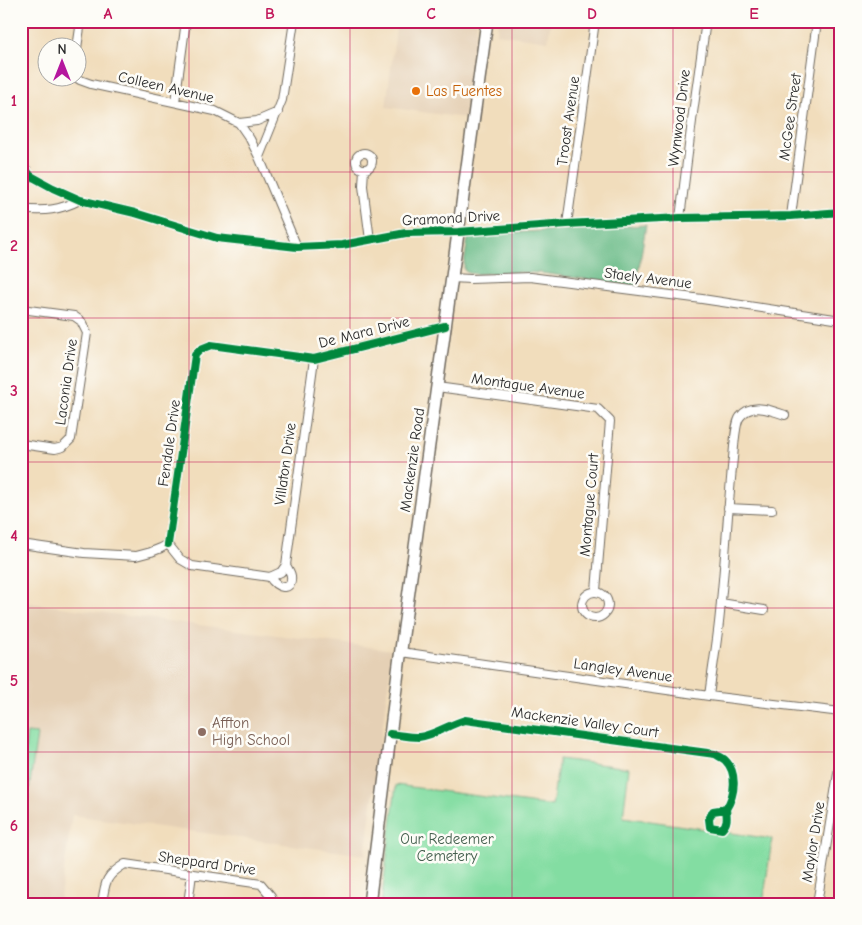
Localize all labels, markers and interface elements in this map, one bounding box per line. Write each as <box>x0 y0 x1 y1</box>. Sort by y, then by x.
text: A <box>104 5 113 23</box>
text: B <box>265 5 275 23</box>
text: C <box>426 5 436 23</box>
text: D <box>587 5 597 23</box>
text: E <box>749 5 759 23</box>
north arrow <box>38 38 88 88</box>
text: N <box>57 41 67 58</box>
street label: Colleen Avenue <box>116 67 216 107</box>
street label: Wynwood Drive <box>664 68 694 168</box>
street label: McGee Street <box>775 71 805 162</box>
street label: Troost Avenue <box>553 74 583 167</box>
place label: Las Fuentes <box>426 82 502 100</box>
marker: Las Fuentes <box>410 85 422 97</box>
text: 1 <box>11 92 17 110</box>
street label: Gramond Drive <box>402 206 501 230</box>
text: 2 <box>10 237 18 255</box>
street label: Staely Avenue <box>603 264 693 292</box>
street label: De Mara Drive <box>317 312 412 352</box>
street label: Laconia Drive <box>51 337 81 426</box>
street label: Montague Avenue <box>470 369 586 403</box>
text: 3 <box>10 382 18 400</box>
street label: Fendale Drive <box>154 398 184 488</box>
street label: Mackenzie Road <box>396 407 428 513</box>
street label: Villaton Drive <box>270 421 300 506</box>
street label: Montague Court <box>576 452 603 557</box>
text: 4 <box>10 527 18 545</box>
street label: Langley Avenue <box>573 654 674 686</box>
text: 5 <box>10 672 18 690</box>
street label: Mackenzie Valley Court <box>510 703 660 741</box>
place label: Affton High School <box>212 714 290 749</box>
marker: Affton High School <box>196 726 208 738</box>
street label: Maylor Drive <box>798 800 828 884</box>
text: 6 <box>10 817 18 835</box>
park label: Our Redeemer Cemetery <box>400 830 494 865</box>
street label: Sheppard Drive <box>157 847 257 879</box>

